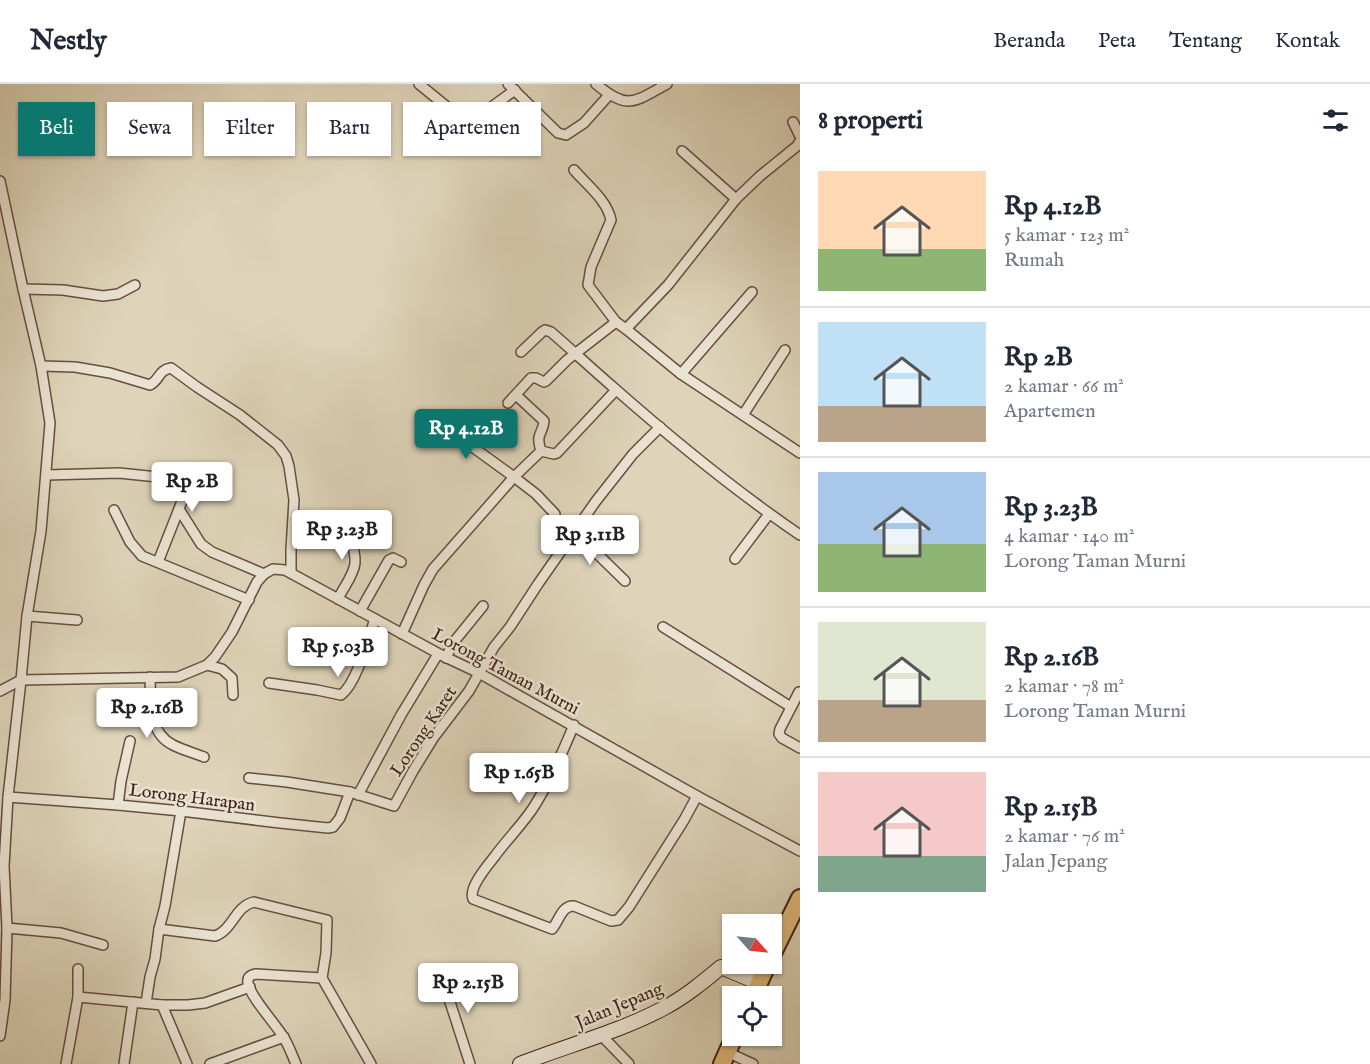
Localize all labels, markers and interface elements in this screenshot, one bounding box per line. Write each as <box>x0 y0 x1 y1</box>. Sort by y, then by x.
text: Nestly <box>30 24 107 59</box>
text: Beranda <box>993 28 1065 55</box>
text: Peta <box>1098 28 1136 55</box>
text: Tentang <box>1169 28 1242 55</box>
text: Kontak <box>1275 28 1340 55</box>
chip: Beli <box>18 102 95 156</box>
chip: Sewa <box>107 102 192 156</box>
chip: Filter <box>204 102 295 156</box>
chip: Baru <box>307 102 391 156</box>
chip: Apartemen <box>403 102 541 156</box>
text: 8 properti <box>818 104 923 137</box>
icon: filters <box>1319 104 1352 137</box>
text: Rp 4.12B <box>1004 190 1101 223</box>
icon: home <box>866 195 938 267</box>
text: 5 kamar · 123 m² <box>1004 223 1129 248</box>
text: Rumah <box>1004 248 1064 273</box>
text: Rp 2B <box>1004 341 1073 374</box>
icon: home <box>866 346 938 418</box>
text: 2 kamar · 66 m² <box>1004 374 1124 399</box>
text: Apartemen <box>1004 399 1096 424</box>
pin: Rp 4.12B <box>404 409 528 460</box>
text: Rp 4.12B <box>429 416 503 441</box>
pin: Rp 2B <box>150 462 234 513</box>
text: Rp 2B <box>166 469 218 494</box>
text: Rp 3.23B <box>1004 491 1098 524</box>
icon: home <box>866 496 938 568</box>
pin: Rp 3.23B <box>280 510 404 561</box>
pin: Rp 3.11B <box>528 515 652 566</box>
text: Rp 3.23B <box>306 517 378 542</box>
text: Rp 3.11B <box>555 522 625 547</box>
text: 4 kamar · 140 m² <box>1004 524 1135 549</box>
text: Lorong Taman Murni <box>1004 549 1186 574</box>
street label: Lorong Taman Murni <box>428 624 583 721</box>
pin: Rp 5.03B <box>276 627 400 678</box>
text: Rp 5.03B <box>302 634 374 659</box>
text: Rp 2.16B <box>1004 641 1099 674</box>
icon: home <box>866 646 938 718</box>
text: 2 kamar · 78 m² <box>1004 674 1124 699</box>
street label: Lorong Karet <box>386 682 463 781</box>
pin: Rp 2.16B <box>85 688 209 739</box>
text: Rp 2.16B <box>110 695 184 720</box>
text: Lorong Taman Murni <box>1004 699 1186 724</box>
pin: Rp 1.65B <box>457 753 581 804</box>
text: Rp 1.65B <box>484 760 554 785</box>
street label: Lorong Harapan <box>127 779 257 818</box>
text: Rp 2.15B <box>1004 791 1098 824</box>
icon: home <box>866 796 938 868</box>
text: 2 kamar · 76 m² <box>1004 824 1125 849</box>
text: Jalan Jepang <box>1004 849 1107 874</box>
north arrow <box>722 914 782 974</box>
map controls <box>722 914 782 1046</box>
pin: Rp 2.15B <box>406 963 530 1014</box>
text: Rp 2.15B <box>432 970 504 995</box>
street label: Jalan Jepang <box>570 978 667 1036</box>
button: locate <box>722 986 782 1046</box>

